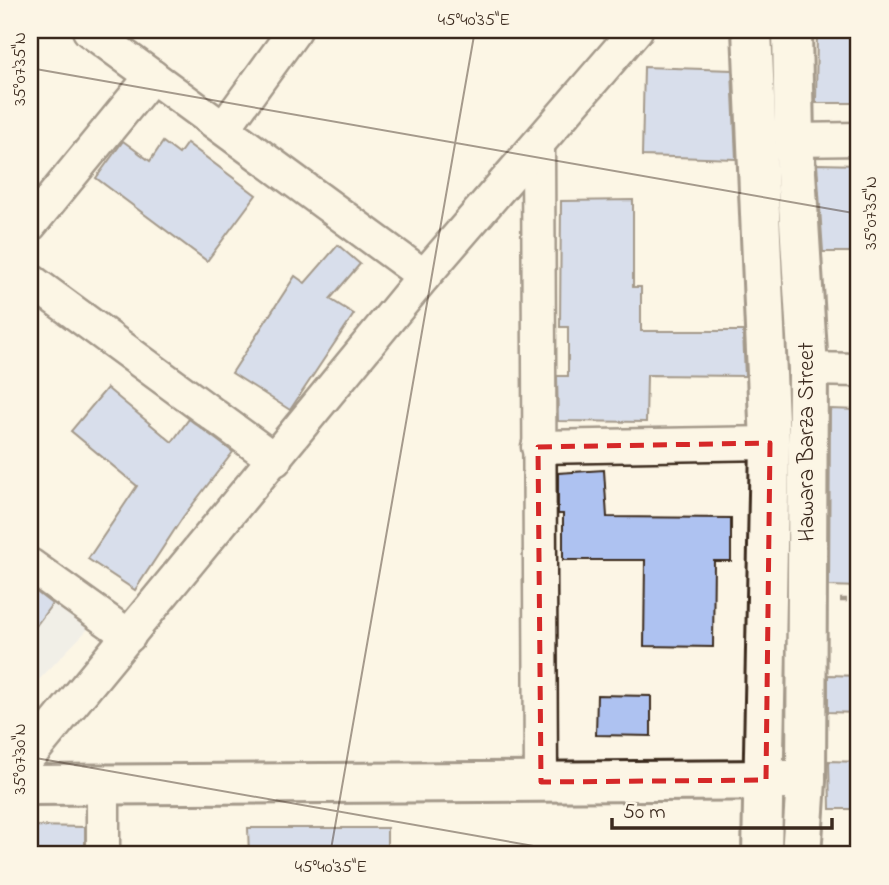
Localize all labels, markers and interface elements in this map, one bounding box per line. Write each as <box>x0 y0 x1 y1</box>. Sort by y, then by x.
text: 45°40'35"E <box>438 8 510 34</box>
text: 35°07'35"N <box>8 32 34 106</box>
text: 35°07'35"N <box>859 176 885 250</box>
street label: Hawara Barza Street <box>791 342 824 542</box>
text: 35°07'30"N <box>8 723 34 795</box>
scale bar <box>612 787 833 831</box>
text: 50 m <box>623 798 666 828</box>
text: 45°40'35"E <box>295 855 367 881</box>

